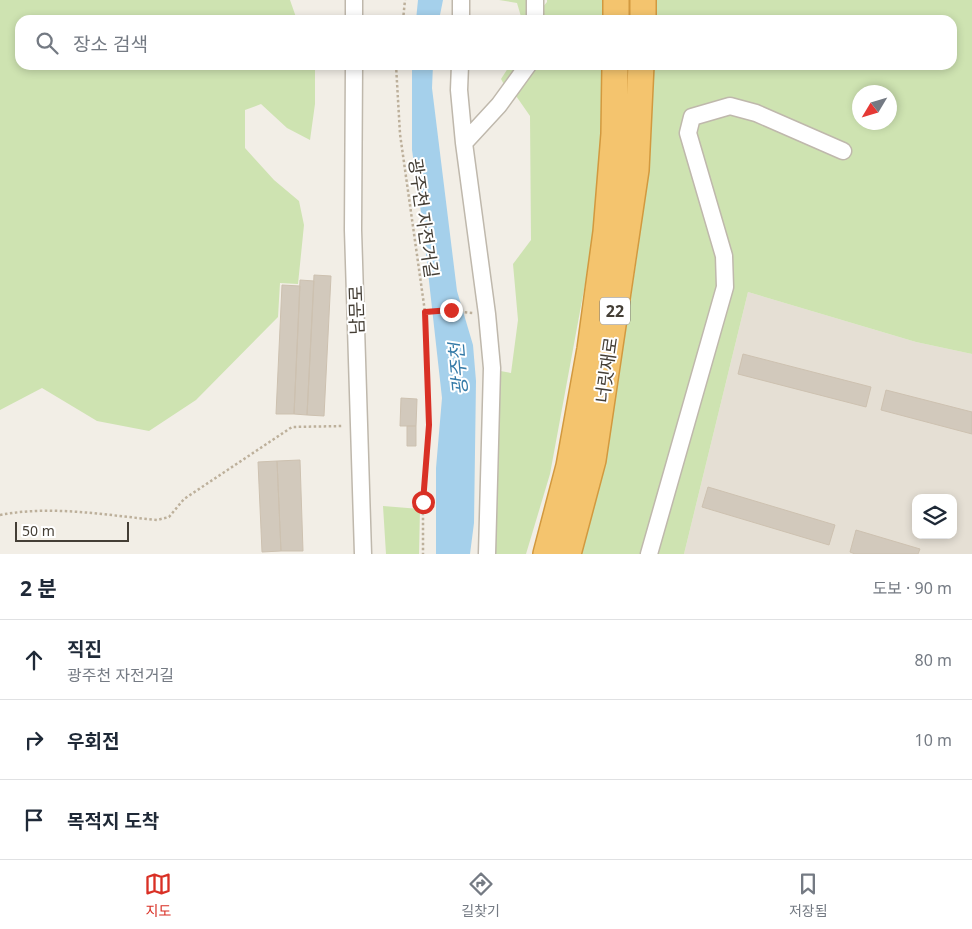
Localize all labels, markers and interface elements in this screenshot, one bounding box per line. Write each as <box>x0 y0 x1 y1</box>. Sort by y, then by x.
search box <box>15 15 957 70</box>
icon: search <box>33 29 61 57</box>
text: 장소 검색 <box>73 31 148 57</box>
north arrow <box>852 85 897 130</box>
street label: 광주천 자전거길 <box>404 157 444 279</box>
street label: 남문로 <box>343 285 369 335</box>
road number: 22 <box>600 298 630 324</box>
route end <box>440 299 463 322</box>
street label: 너릿재로 <box>590 336 622 404</box>
water label: 광주천 <box>443 340 473 396</box>
route start <box>412 491 435 514</box>
map controls <box>912 494 957 539</box>
button: layers <box>912 494 957 539</box>
scale bar <box>15 519 129 542</box>
text: 50 m <box>22 521 55 540</box>
text: 2 분 <box>20 574 57 602</box>
text: 도보 · 90 m <box>873 577 952 599</box>
text: 직진 <box>67 636 102 662</box>
icon: ahead <box>20 646 48 674</box>
text: 80 m <box>915 649 952 671</box>
text: 광주천 자전거길 <box>67 664 174 686</box>
icon: right <box>20 726 48 754</box>
text: 우회전 <box>67 728 119 754</box>
text: 10 m <box>915 729 952 751</box>
icon: arrive <box>20 806 48 834</box>
text: 목적지 도착 <box>67 808 159 834</box>
tab: 지도 <box>144 870 172 920</box>
tab: 길찾기 <box>461 870 500 920</box>
tab: 저장됨 <box>789 870 828 920</box>

